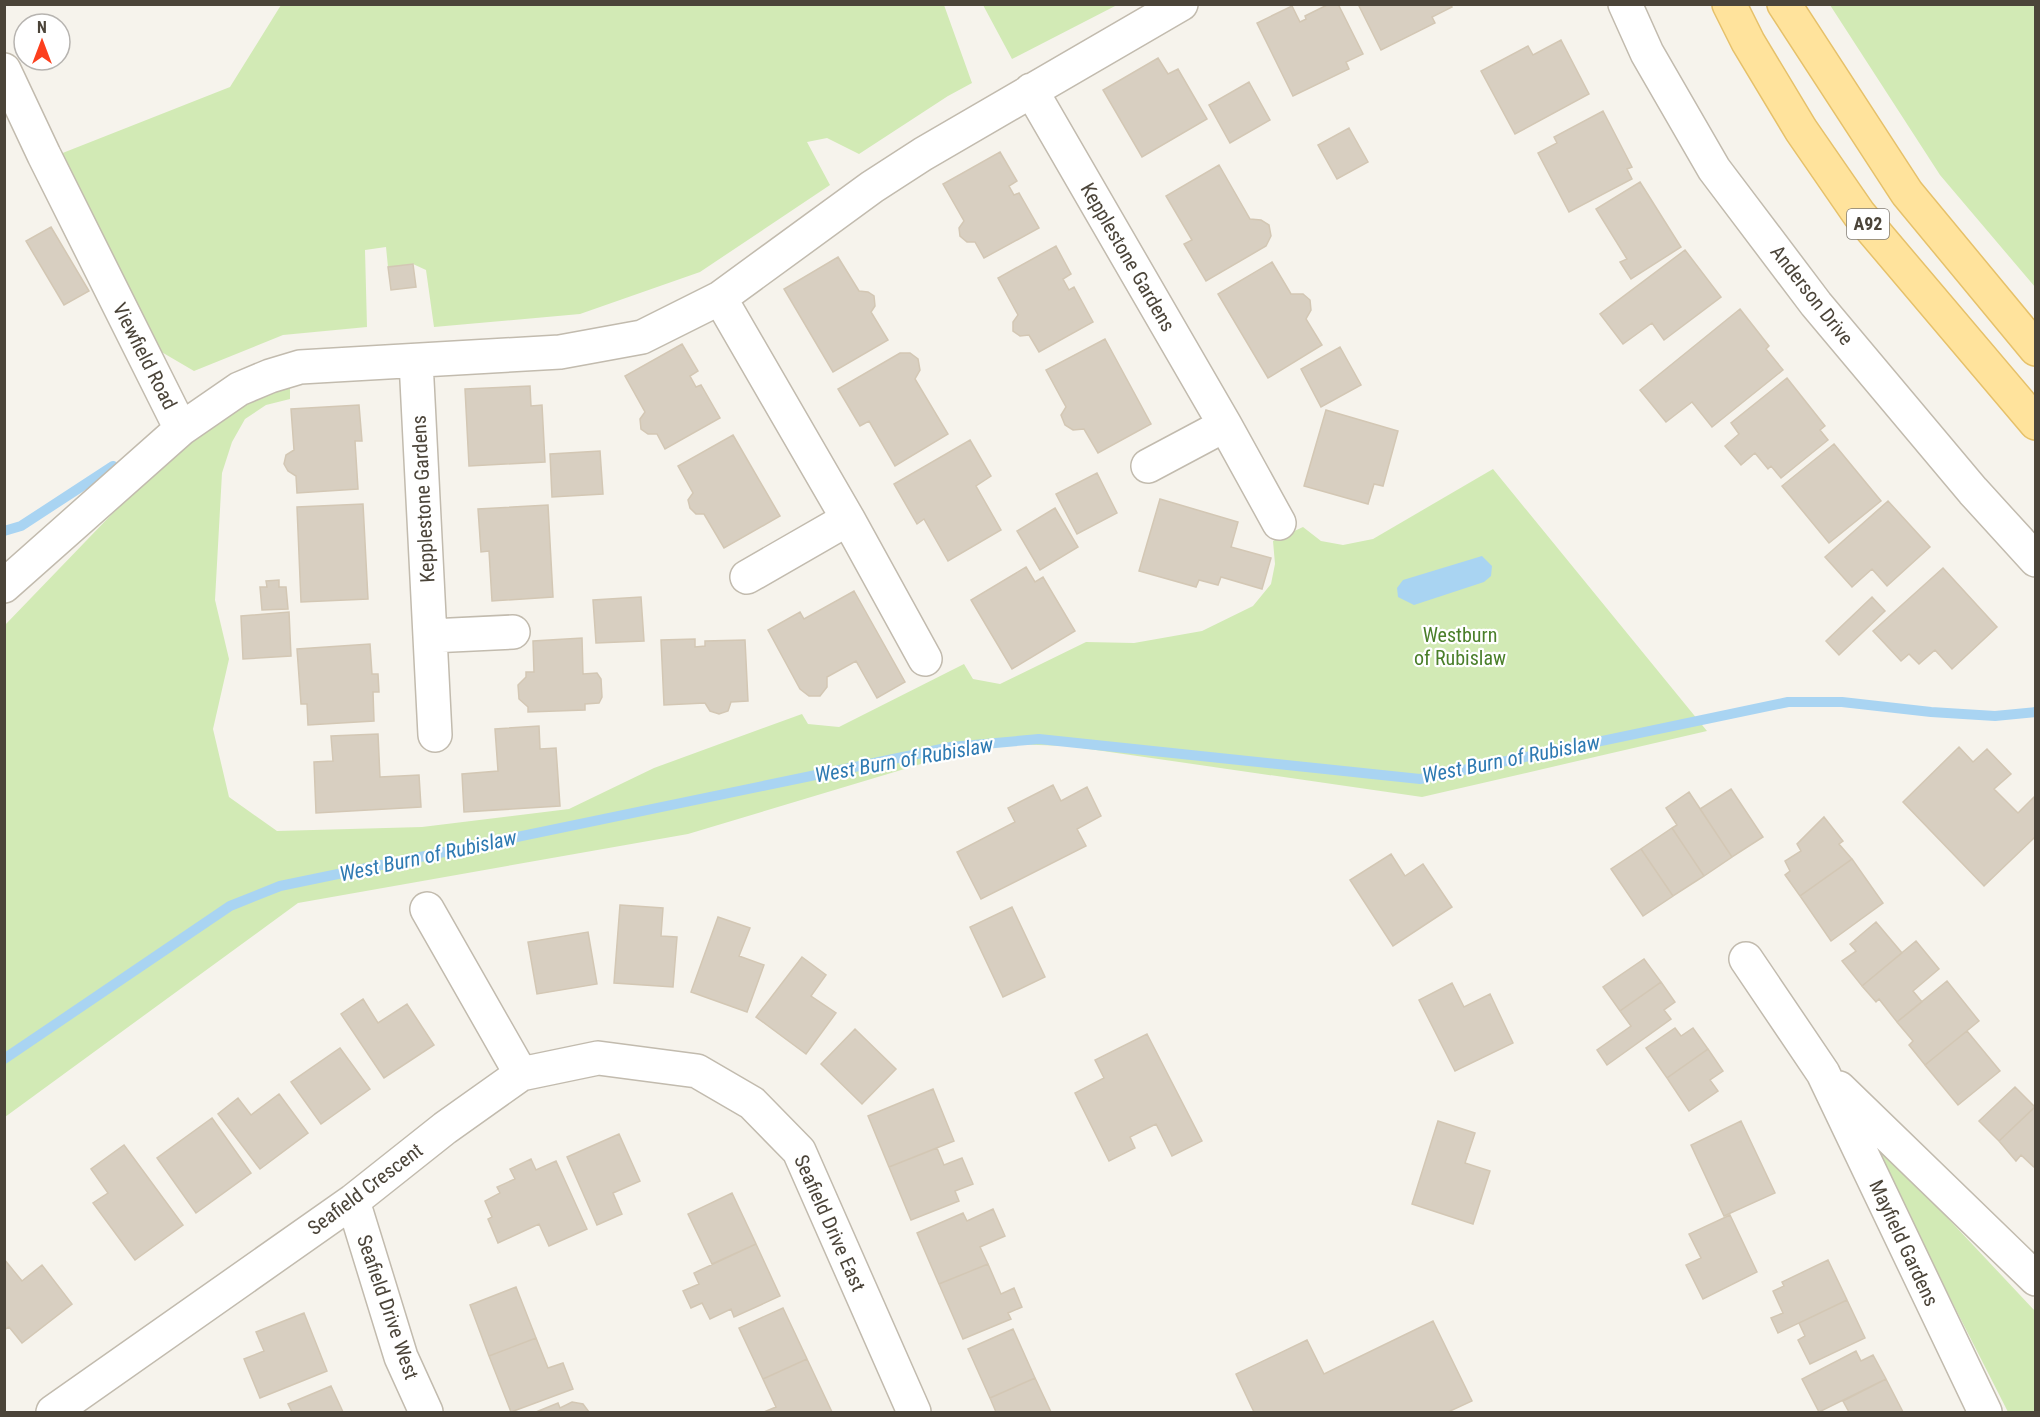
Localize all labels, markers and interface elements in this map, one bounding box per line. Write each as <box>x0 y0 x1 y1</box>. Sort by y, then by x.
north arrow <box>12 12 72 72</box>
text: N <box>37 18 47 37</box>
street label: Kepplestone Gardens <box>1076 178 1180 336</box>
road number: A92 <box>1847 209 1889 239</box>
street label: Anderson Drive <box>1766 240 1858 350</box>
street label: Viewfield Road <box>108 299 182 413</box>
street label: Kepplestone Gardens <box>407 415 439 583</box>
park label: Westburn of Rubislaw <box>1414 623 1506 670</box>
water label: West Burn of Rubislaw <box>1420 730 1603 788</box>
water label: West Burn of Rubislaw <box>813 732 996 787</box>
water label: West Burn of Rubislaw <box>337 825 519 886</box>
street label: Seafield Crescent <box>303 1138 427 1240</box>
street label: Seafield Drive East <box>789 1151 871 1295</box>
street label: Mayfield Gardens <box>1864 1176 1944 1310</box>
street label: Seafield Drive West <box>352 1231 424 1383</box>

